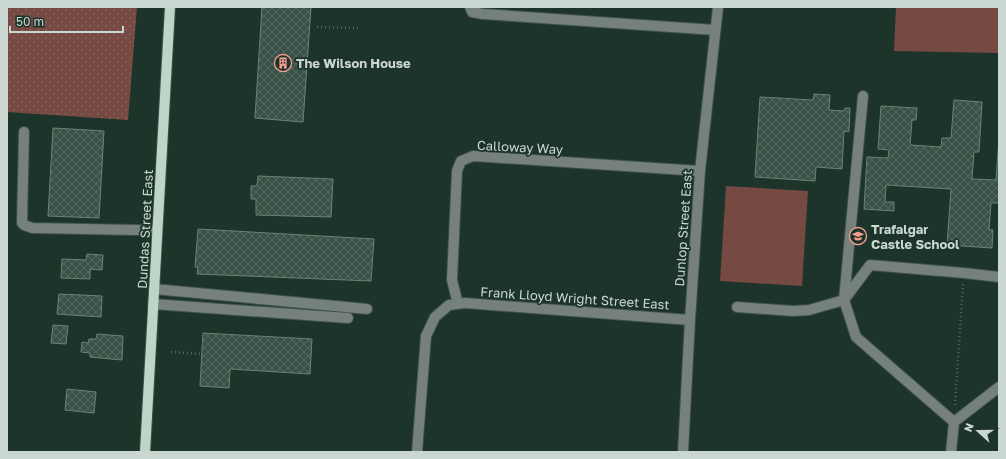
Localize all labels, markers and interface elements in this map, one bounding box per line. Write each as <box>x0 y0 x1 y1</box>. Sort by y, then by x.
scale bar <box>10 8 123 34</box>
text: 50 m <box>16 14 44 29</box>
building icon: The Wilson House <box>273 53 293 73</box>
place label: The Wilson House <box>296 55 411 71</box>
street label: Calloway Way <box>477 137 564 157</box>
street label: Dundas Street East <box>134 169 156 289</box>
street label: Dunlop Street East <box>671 169 695 287</box>
place label: Trafalgar Castle School <box>871 221 960 252</box>
school or university icon: Trafalgar Castle School <box>848 226 868 246</box>
street label: Frank Lloyd Wright Street East <box>480 283 670 313</box>
north arrow <box>958 411 998 451</box>
text: N <box>961 421 976 433</box>

